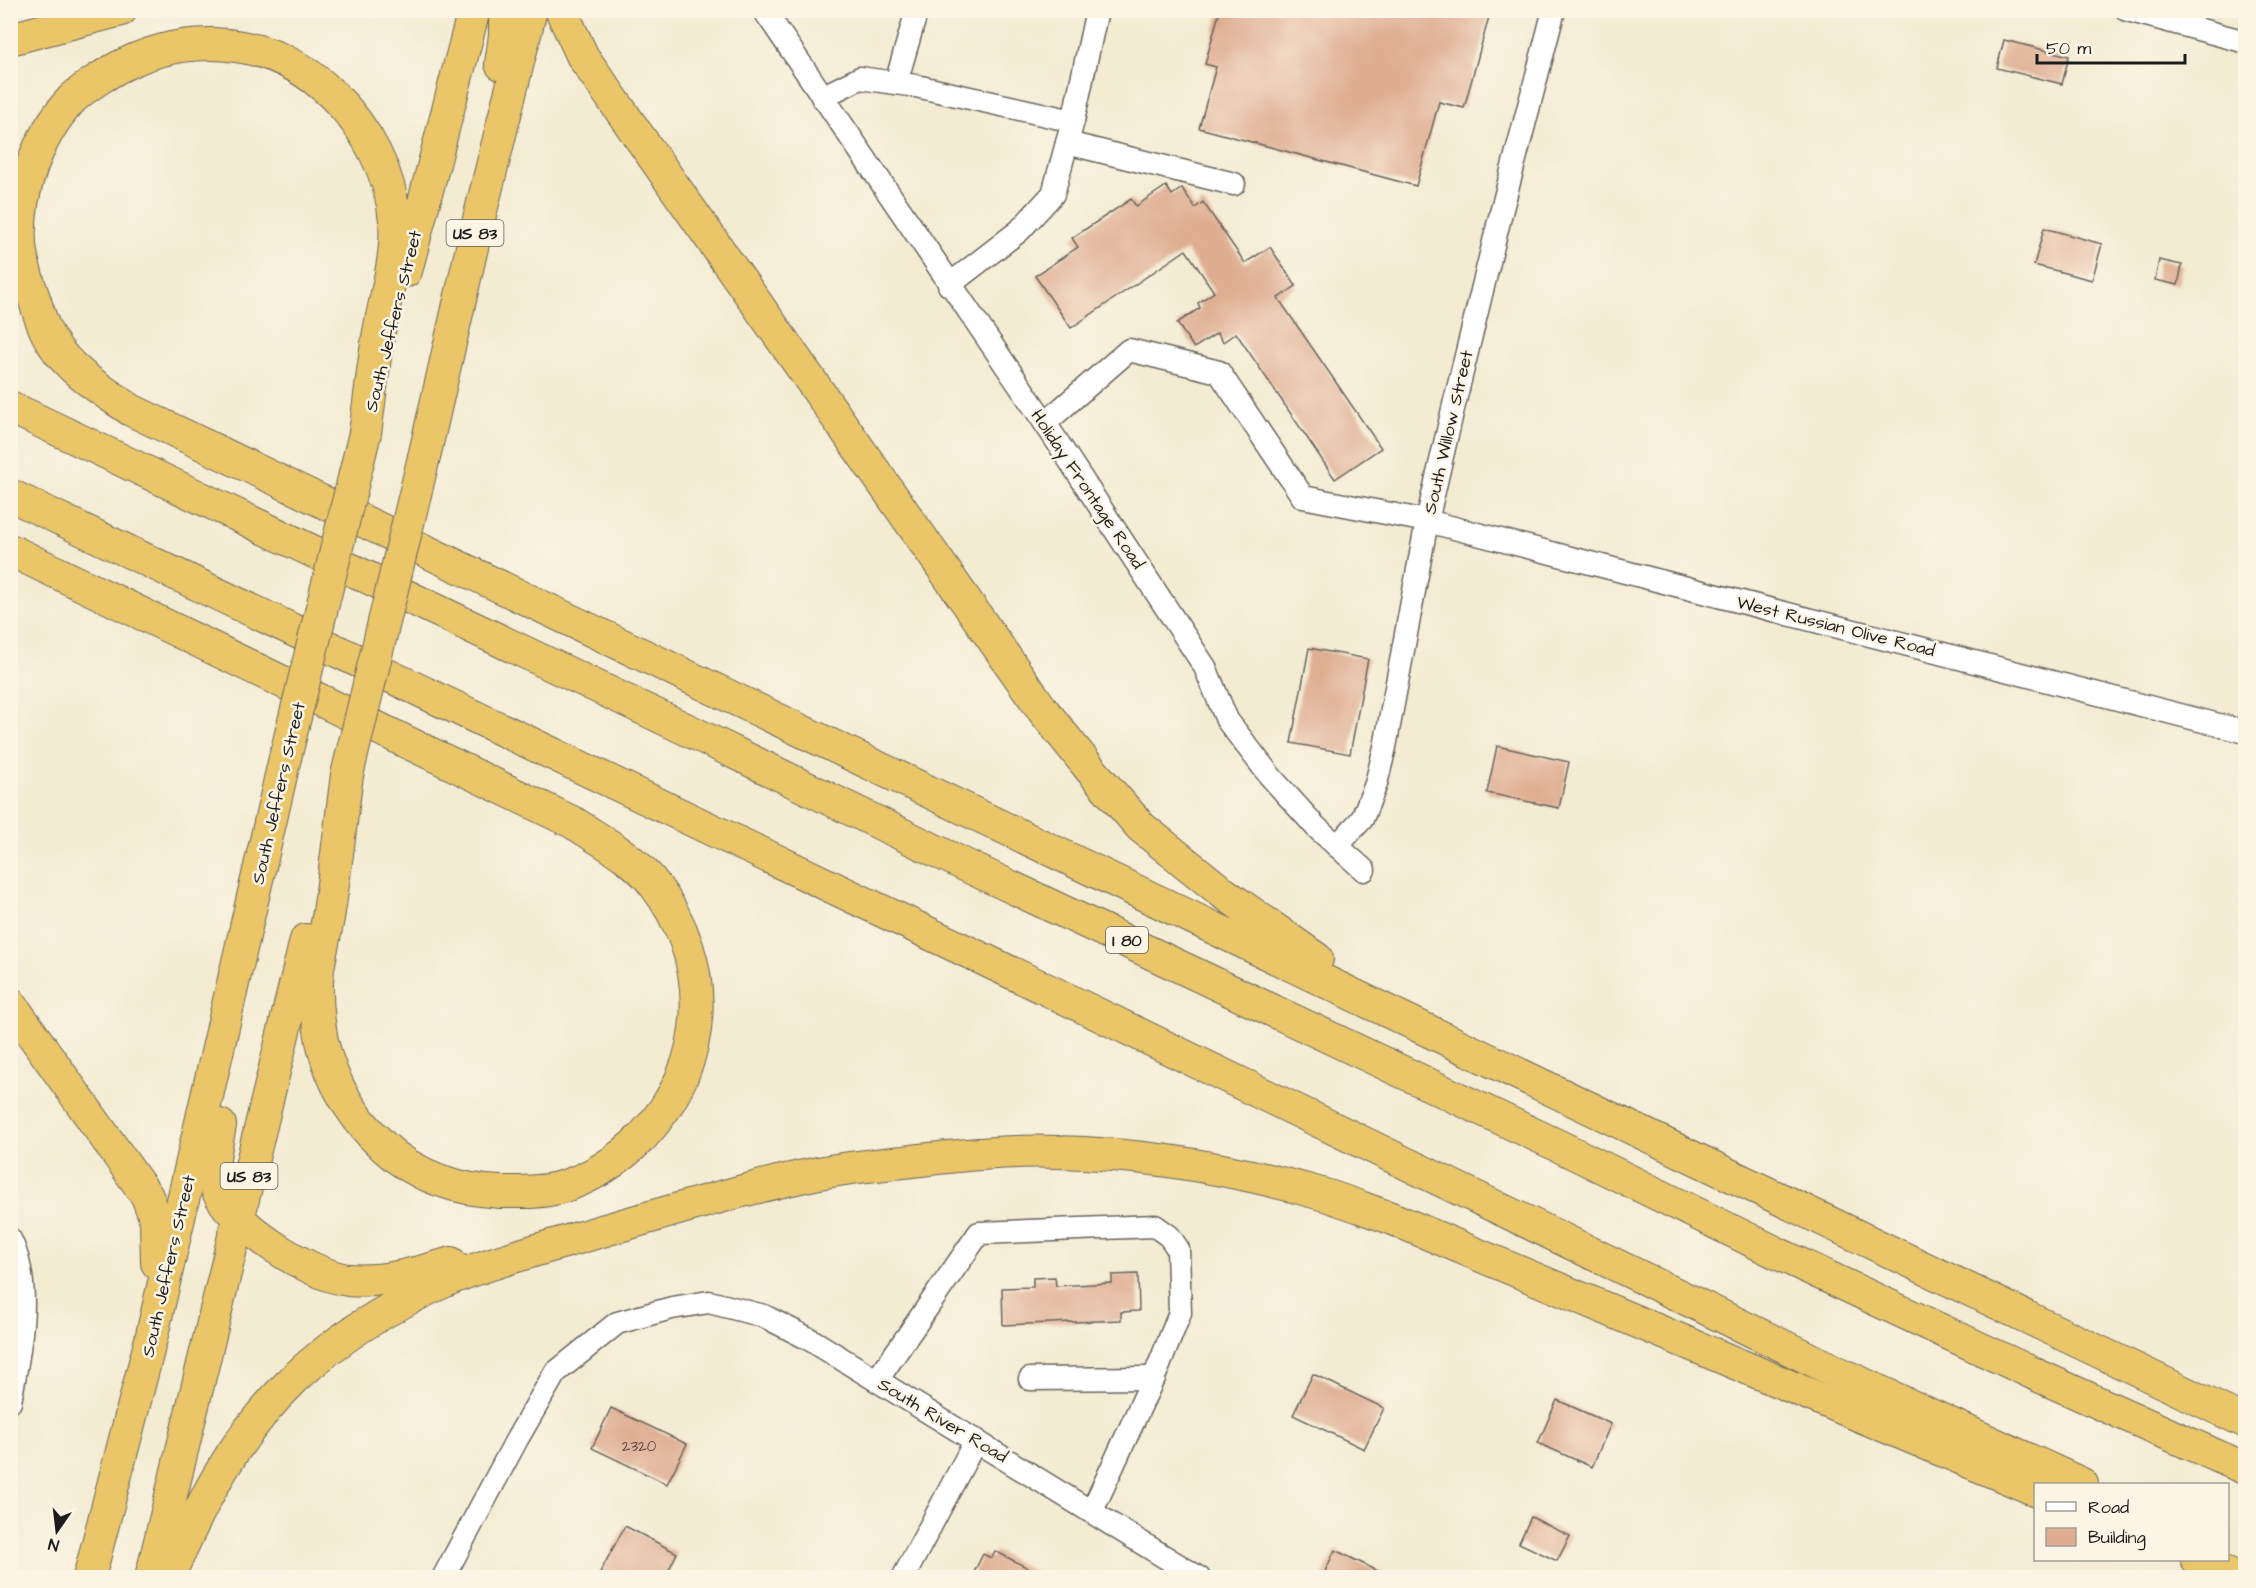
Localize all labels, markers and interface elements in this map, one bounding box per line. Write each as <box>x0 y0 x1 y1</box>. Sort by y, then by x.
scale bar <box>2037 27 2186 65</box>
text: 50 m <box>2046 36 2091 61</box>
road number: US 83 <box>446 220 504 246</box>
street label: South Jeffers Street <box>359 227 428 415</box>
street label: South Willow Street <box>1418 347 1480 516</box>
street label: Holiday Frontage Road <box>1024 405 1150 575</box>
street label: West Russian Olive Road <box>1734 590 1938 663</box>
street label: South Jeffers Street <box>245 699 312 887</box>
road number: I 80 <box>1106 927 1148 953</box>
road number: US 83 <box>220 1163 278 1189</box>
street label: South Jeffers Street <box>135 1172 202 1360</box>
street label: South River Road <box>873 1372 1012 1469</box>
house number: 2320 <box>622 1436 657 1457</box>
legend <box>2034 1483 2229 1561</box>
text: Road <box>2088 1495 2129 1520</box>
north arrow <box>27 1501 87 1561</box>
text: Building <box>2088 1525 2146 1551</box>
text: N <box>46 1533 61 1556</box>

